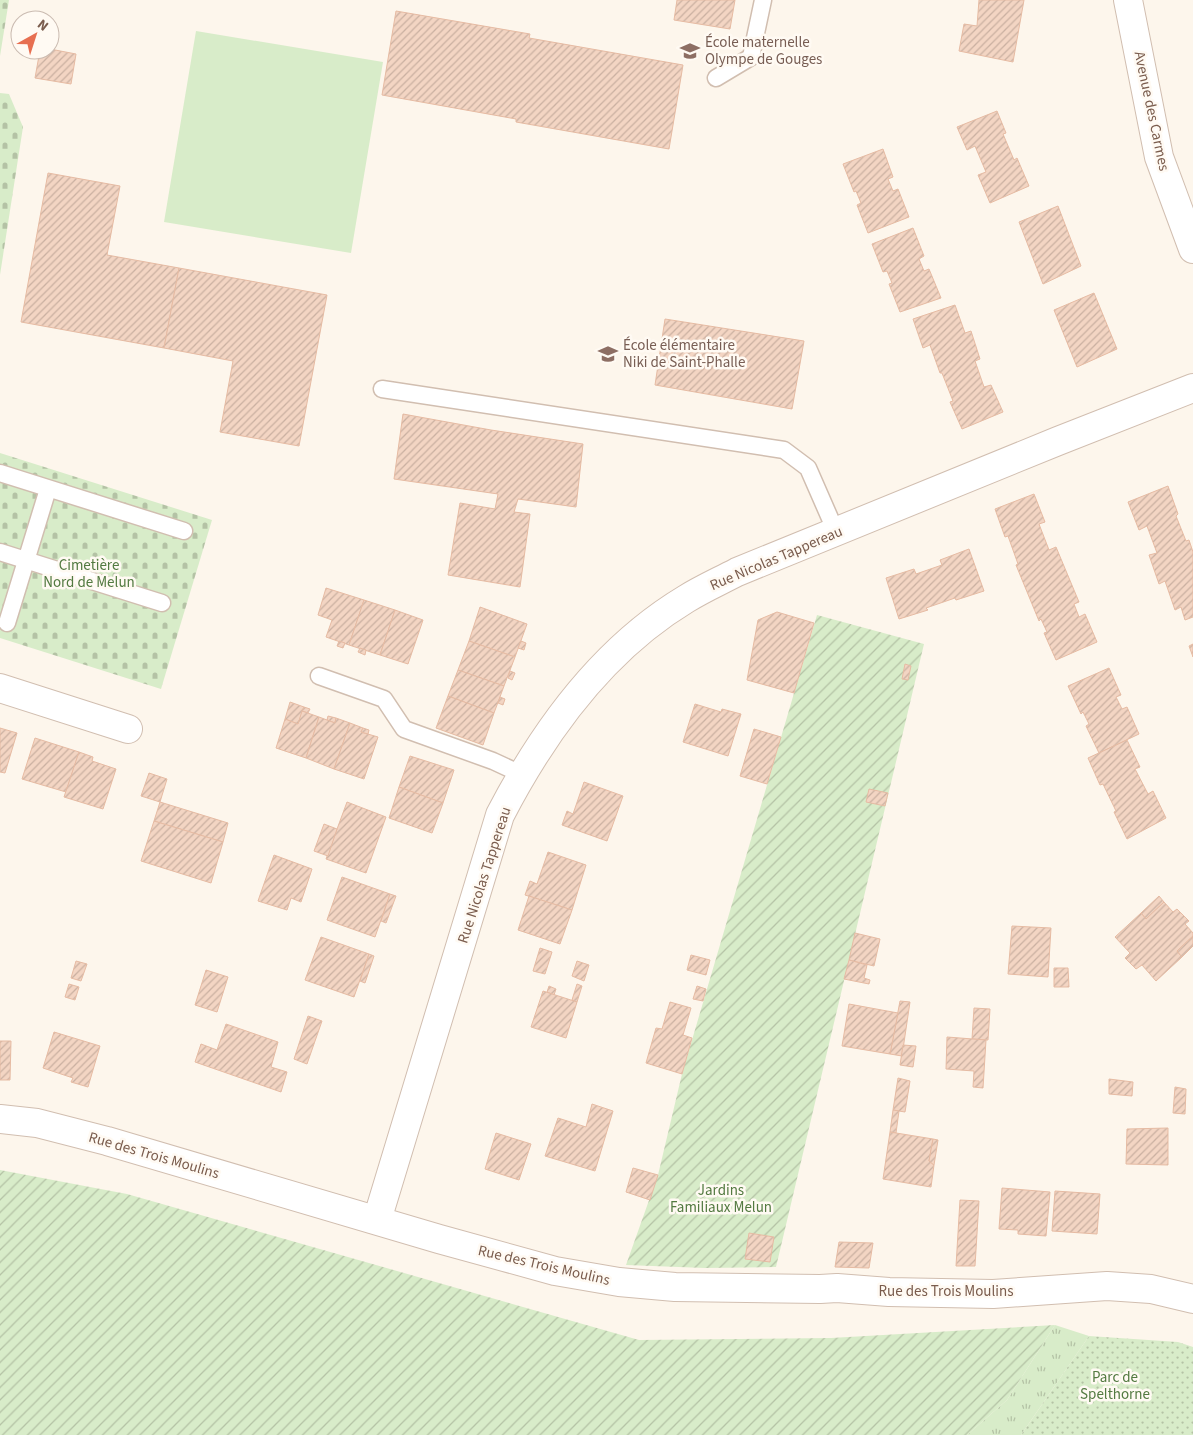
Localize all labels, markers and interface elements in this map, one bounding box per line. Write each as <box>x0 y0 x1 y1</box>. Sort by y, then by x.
north arrow <box>10 10 60 60</box>
text: N <box>33 15 52 36</box>
place label: École maternelle Olympe de Gouges <box>705 32 822 70</box>
school or university icon: École maternelle Olympe de Gouges <box>679 40 701 62</box>
street label: Avenue des Carmes <box>1129 49 1174 173</box>
place label: École élémentaire Niki de Saint-Phalle <box>623 335 745 373</box>
school or university icon: École élémentaire Niki de Saint-Phalle <box>597 343 619 365</box>
street label: Rue Nicolas Tappereau <box>707 521 846 596</box>
park label: Cimetière Nord de Melun <box>43 555 135 593</box>
street label: Rue Nicolas Tappereau <box>452 804 516 946</box>
street label: Rue des Trois Moulins <box>86 1127 222 1184</box>
park label: Jardins Familiaux Melun <box>670 1180 772 1218</box>
street label: Rue des Trois Moulins <box>476 1240 612 1291</box>
street label: Rue des Trois Moulins <box>879 1281 1013 1302</box>
park label: Parc de Spelthorne <box>1080 1367 1150 1405</box>

